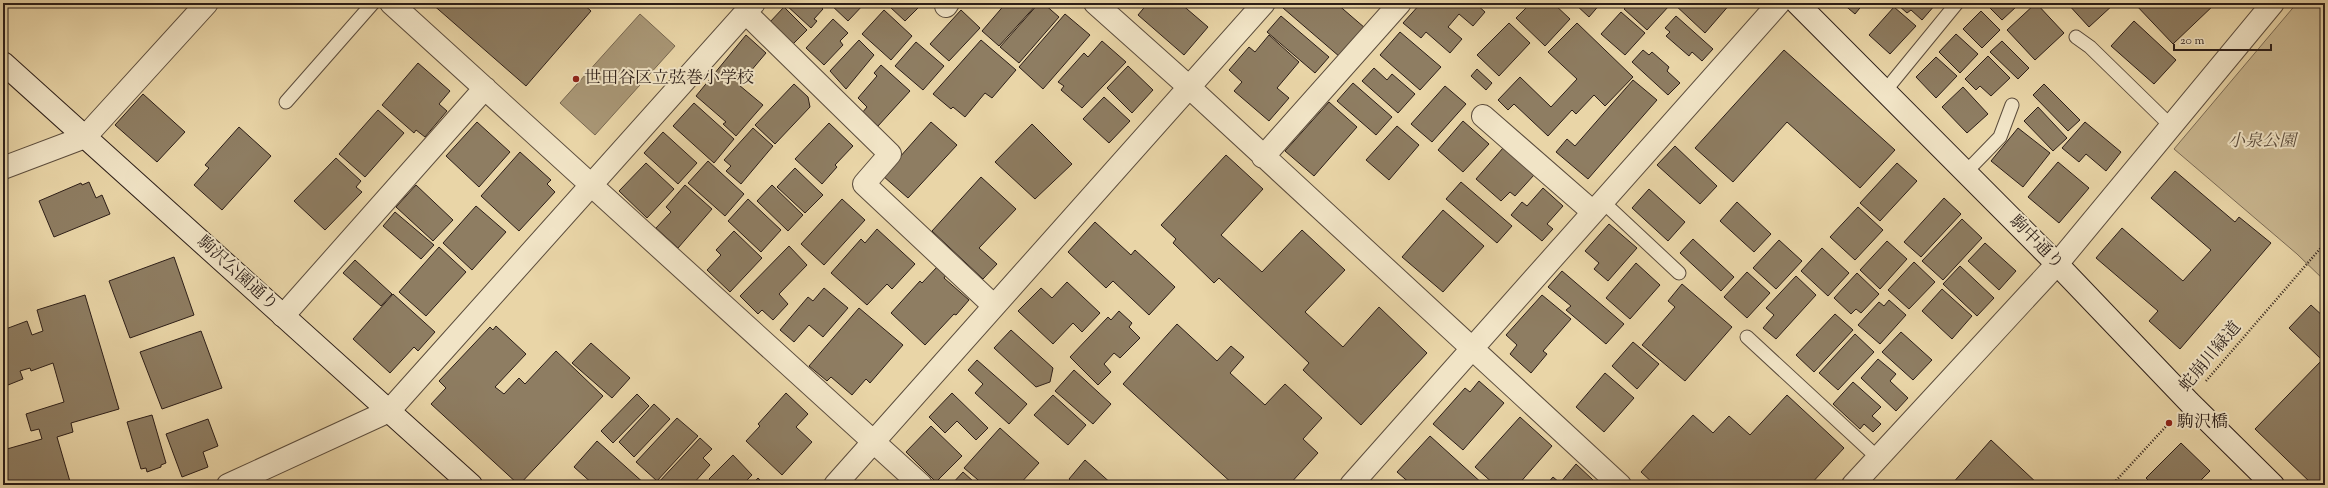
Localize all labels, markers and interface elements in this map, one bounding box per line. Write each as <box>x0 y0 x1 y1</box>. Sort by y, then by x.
scale bar <box>2174 26 2271 52</box>
text: 20 m <box>2180 32 2205 50</box>
place label: 世田谷区立弦巻小学校 <box>584 67 754 91</box>
marker: 世田谷区立弦巻小学校 <box>571 74 581 84</box>
park label: 小泉公園 <box>2228 130 2299 154</box>
street label: 駒中通り <box>2003 210 2069 276</box>
street label: 駒沢公園通り <box>191 231 283 317</box>
street label: 蛇崩川緑道 <box>2174 317 2248 397</box>
place label: 駒沢橋 <box>2177 411 2228 435</box>
marker: 駒沢橋 <box>2164 418 2174 428</box>

